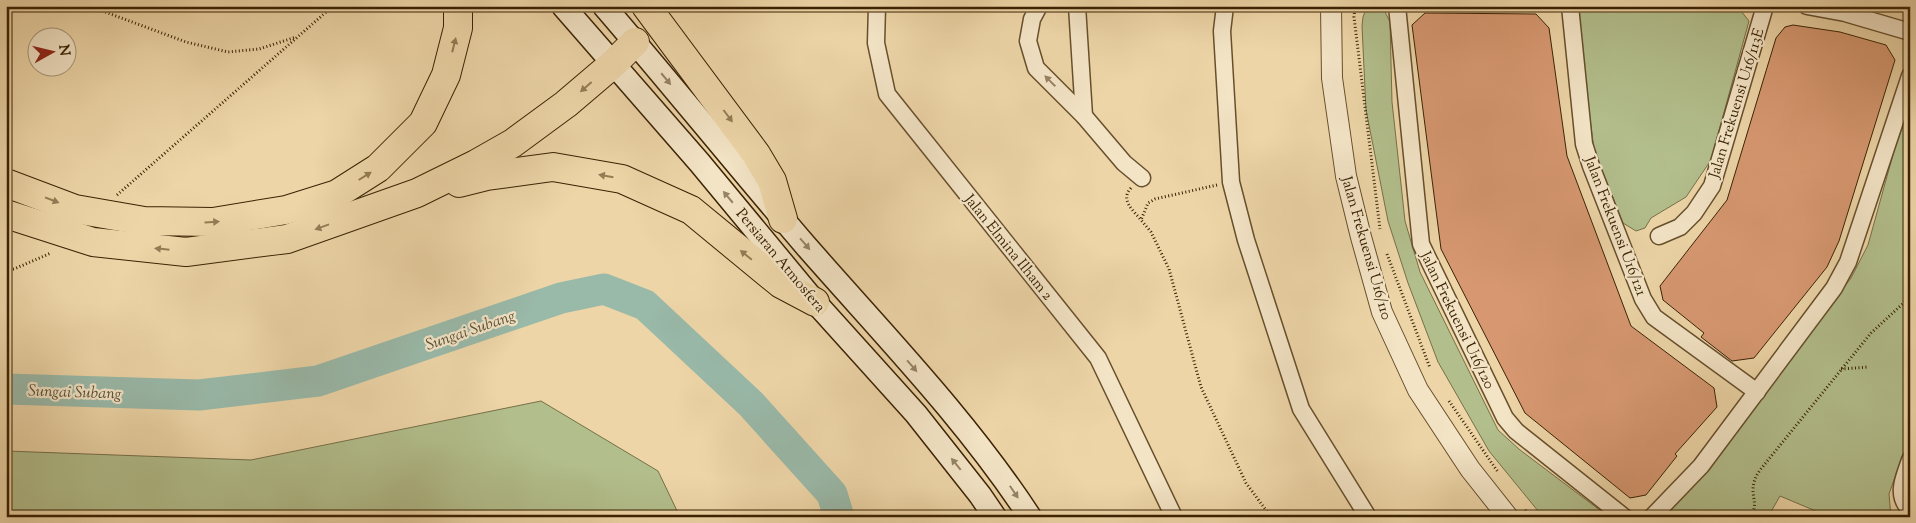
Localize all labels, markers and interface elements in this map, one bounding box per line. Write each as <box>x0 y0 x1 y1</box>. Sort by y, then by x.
street label: Jalan Frekuensi U16/113E <box>1704 26 1770 182</box>
north arrow <box>28 28 78 78</box>
one-way arrow <box>450 38 458 53</box>
text: N <box>52 44 74 57</box>
one-way arrow <box>660 73 671 85</box>
one-way arrow <box>1044 75 1056 87</box>
one-way arrow <box>580 81 593 92</box>
one-way arrow <box>722 109 733 122</box>
street label: Jalan Frekuensi U16/121 <box>1578 153 1651 299</box>
one-way arrow <box>359 171 372 181</box>
one-way arrow <box>598 172 614 180</box>
street label: Jalan Frekuensi U16/110 <box>1335 173 1396 323</box>
street label: Jalan Elmina Ilham 2 <box>958 190 1057 305</box>
one-way arrow <box>723 191 734 203</box>
one-way arrow <box>45 196 60 204</box>
street label: Persiaran Atmosfera <box>730 204 830 317</box>
one-way arrow <box>204 217 220 225</box>
one-way arrow <box>314 224 329 231</box>
one-way arrow <box>799 237 810 250</box>
one-way arrow <box>154 245 170 253</box>
street label: Jalan Frekuensi U16/120 <box>1414 248 1499 393</box>
one-way arrow <box>740 249 753 260</box>
water label: Sungai Subang <box>423 305 519 357</box>
one-way arrow <box>906 359 917 372</box>
water label: Sungai Subang <box>28 380 122 407</box>
one-way arrow <box>950 458 961 471</box>
one-way arrow <box>1009 485 1019 499</box>

